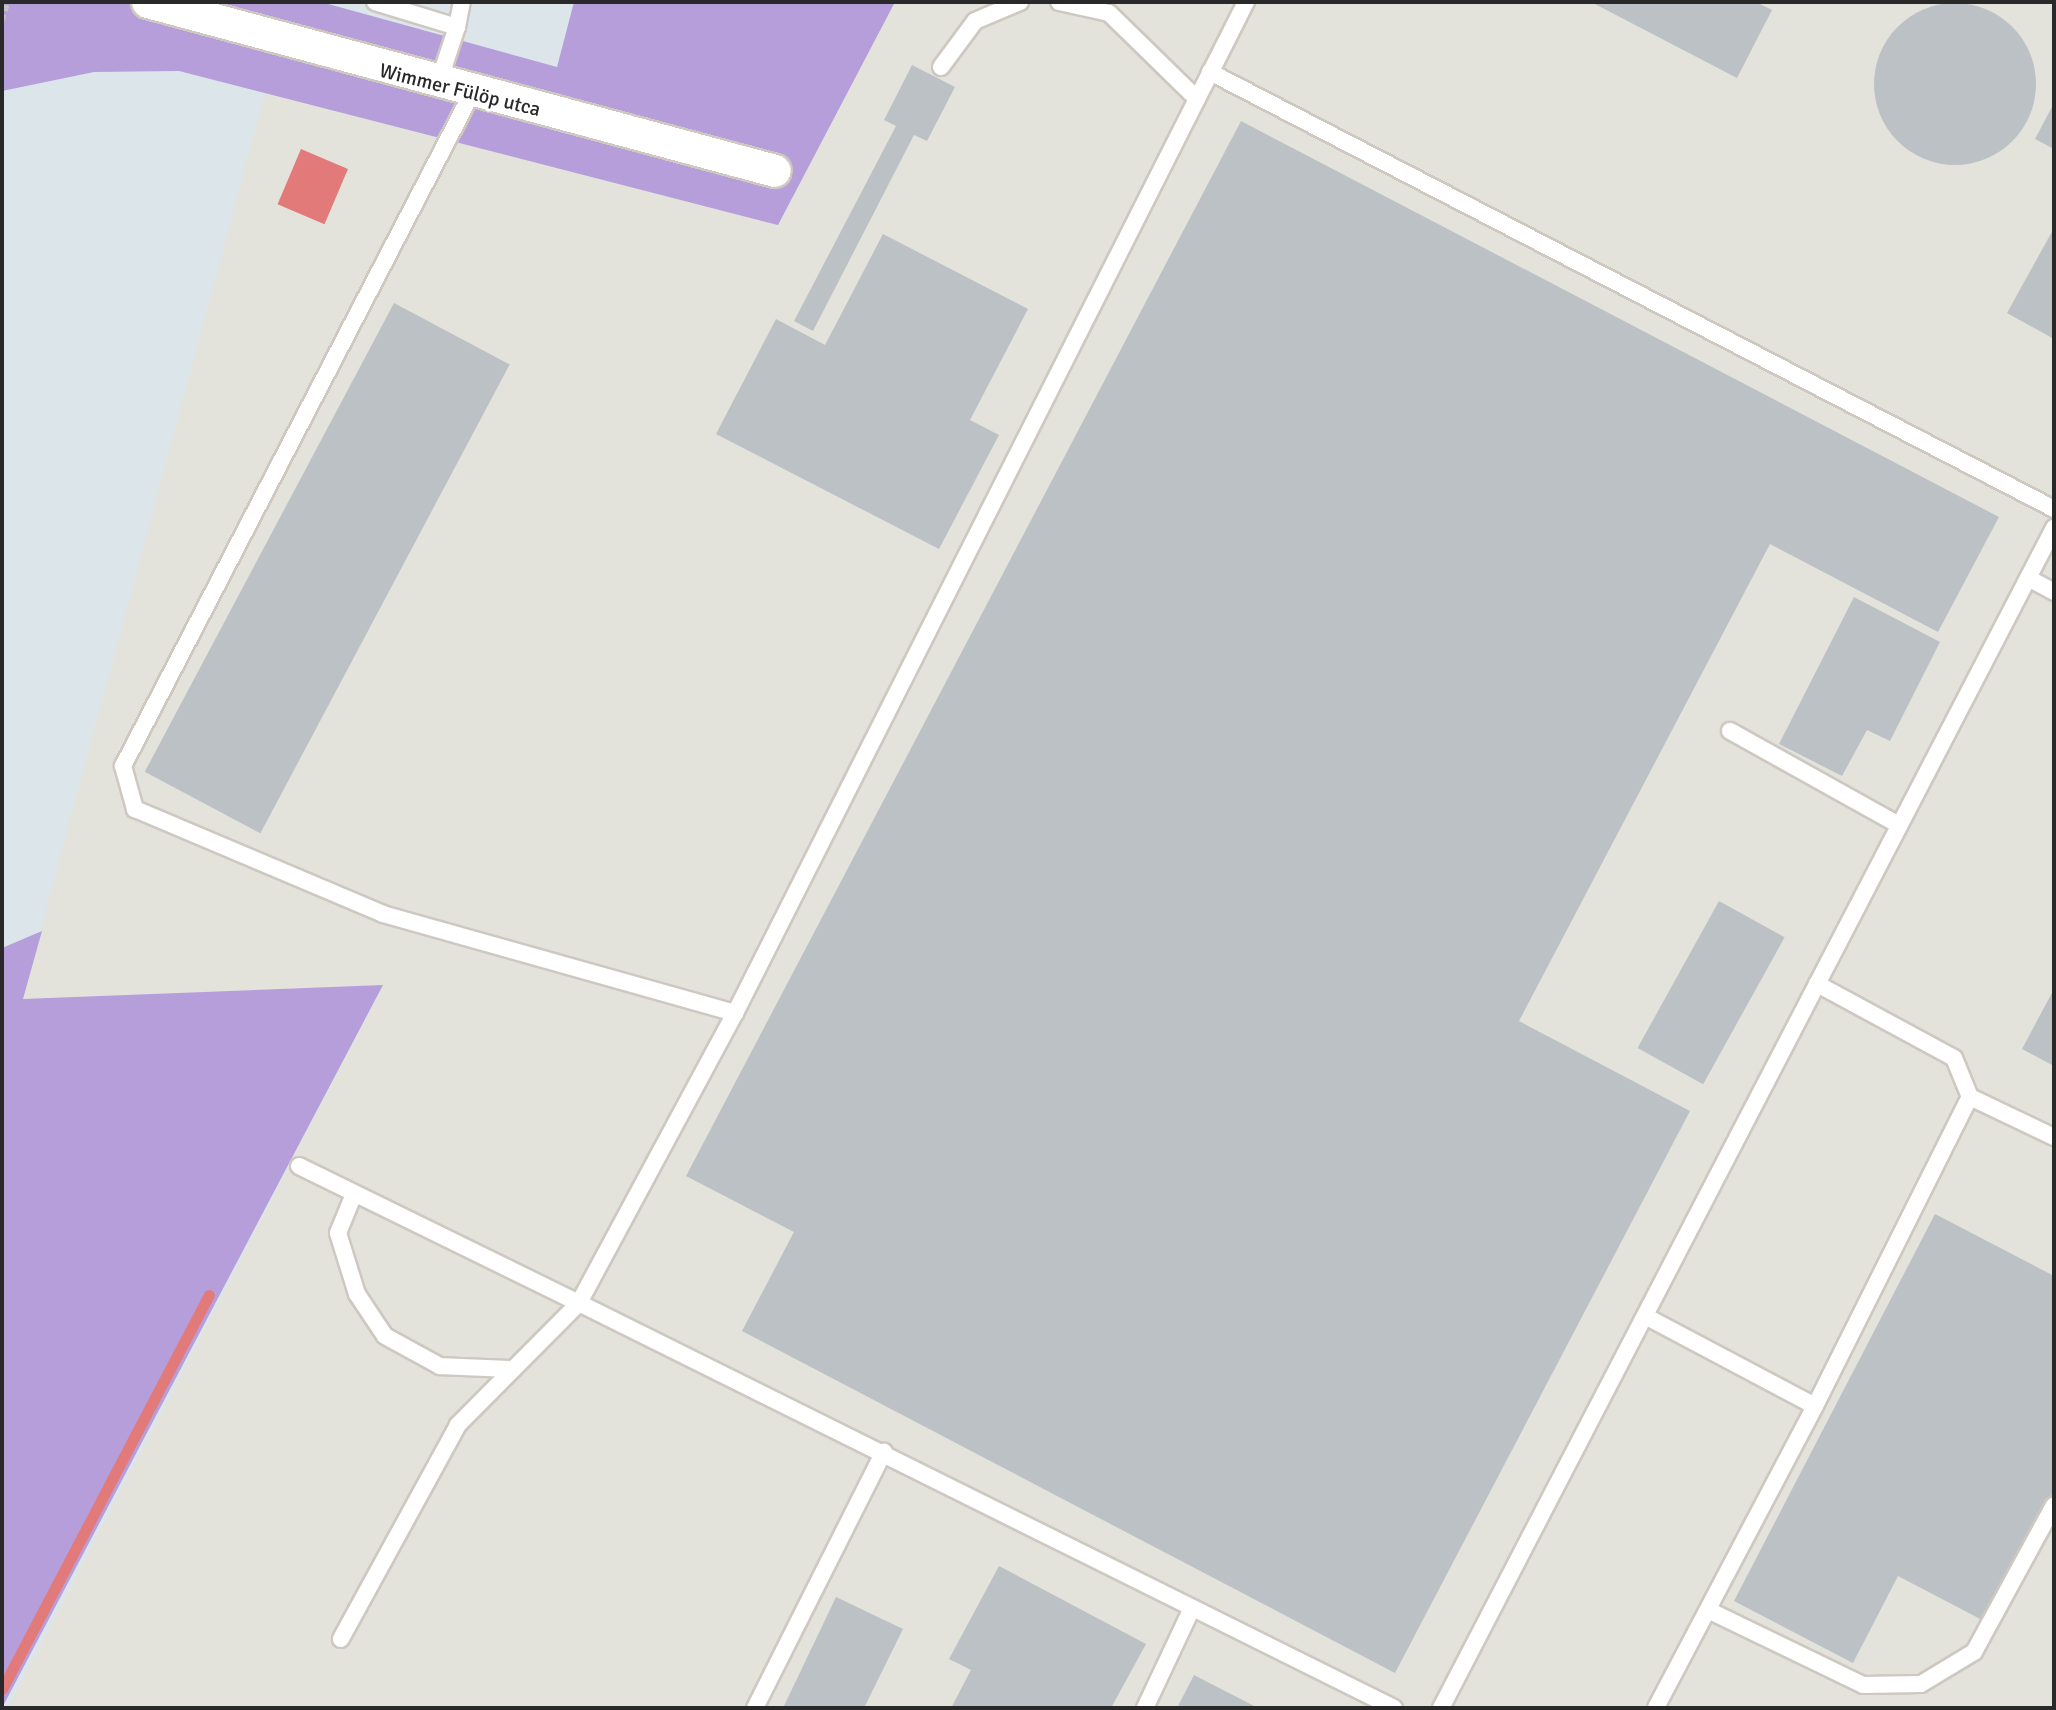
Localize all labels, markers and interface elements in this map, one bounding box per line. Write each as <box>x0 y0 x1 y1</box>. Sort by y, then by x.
street label: Wimmer Fülöp utca <box>377 58 543 122</box>

